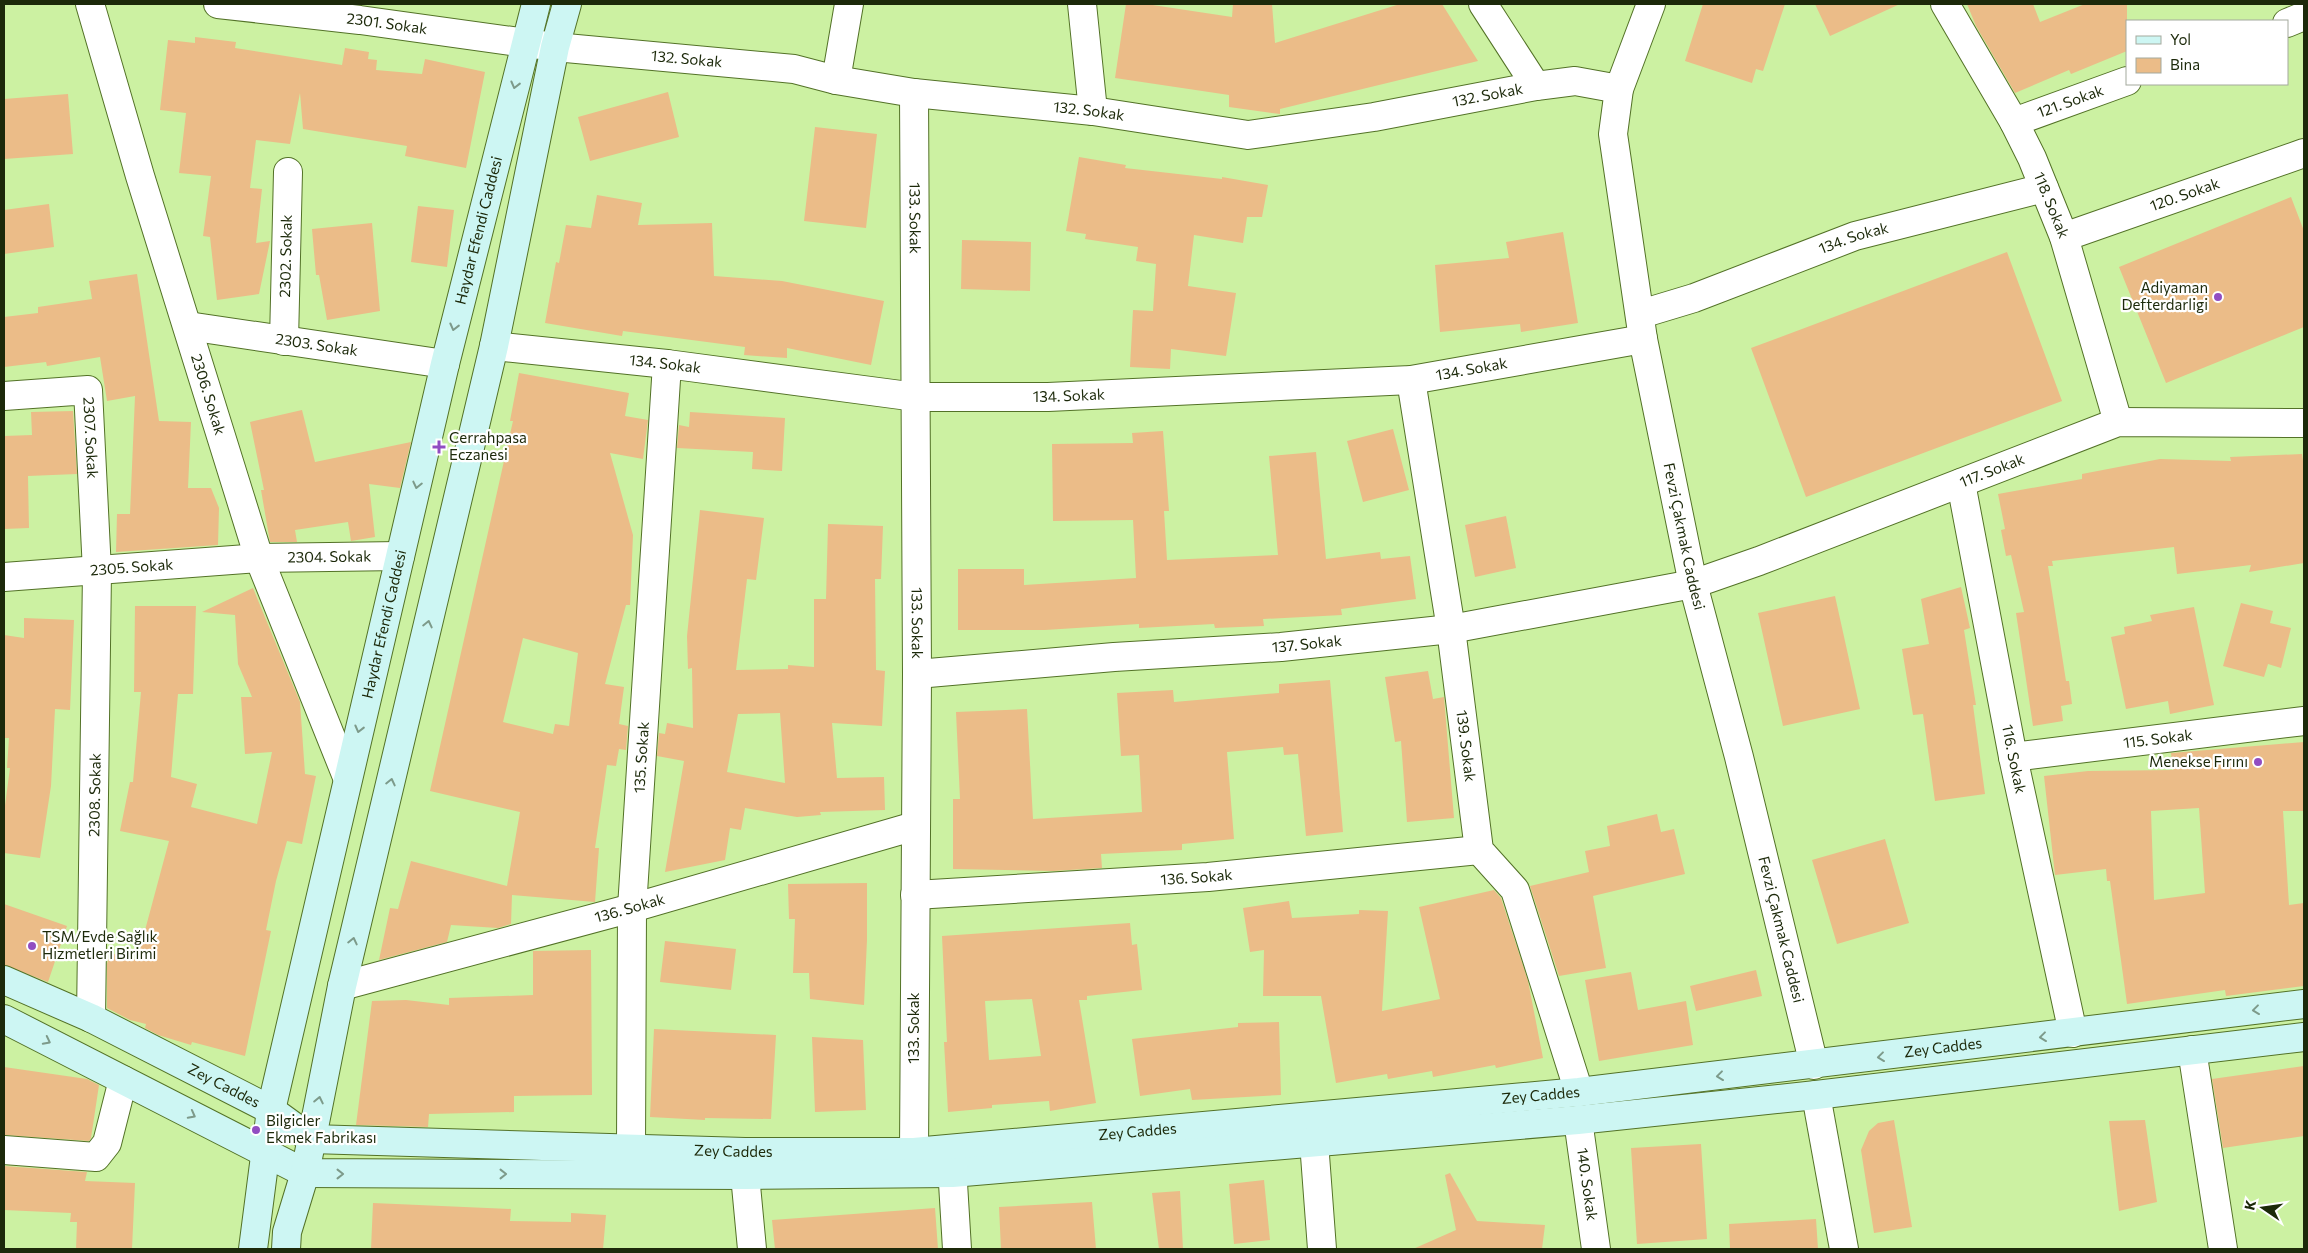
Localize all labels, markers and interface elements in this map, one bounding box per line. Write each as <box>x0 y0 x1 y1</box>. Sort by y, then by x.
street label: 2301. Sokak <box>346 9 429 37</box>
legend <box>2126 20 2288 85</box>
text: Yol <box>2170 30 2191 48</box>
street label: 132. Sokak <box>650 46 723 70</box>
text: Bina <box>2170 55 2200 73</box>
street label: 132. Sokak <box>1451 79 1524 110</box>
one-way arrow <box>510 80 521 89</box>
street label: 121. Sokak <box>2034 80 2106 121</box>
street label: 132. Sokak <box>1052 97 1126 124</box>
street label: Haydar Efendi Caddesi <box>450 154 505 306</box>
street label: 118. Sokak <box>2031 169 2074 241</box>
street label: 120. Sokak <box>2147 173 2222 214</box>
street label: 133. Sokak <box>906 182 925 254</box>
street label: 2302. Sokak <box>275 214 295 298</box>
street label: 134. Sokak <box>1816 218 1890 257</box>
place label: Adiyaman Defterdarligi <box>2121 278 2208 313</box>
marker: Adiyaman Defterdarligi <box>2212 291 2224 303</box>
one-way arrow <box>449 323 460 332</box>
street label: 2303. Sokak <box>274 329 359 359</box>
street label: 134. Sokak <box>628 350 702 376</box>
street label: 2306. Sokak <box>188 352 230 437</box>
street label: 134. Sokak <box>1434 353 1509 383</box>
street label: 134. Sokak <box>1033 384 1105 405</box>
street label: 2307. Sokak <box>80 396 102 479</box>
place label: Cerrahpasa Eczanesi <box>449 428 527 463</box>
marker: Cerrahpasa Eczanesi <box>433 441 445 453</box>
street label: 117. Sokak <box>1957 449 2027 490</box>
street label: Fevzi Çakmak Caddesi <box>1660 461 1710 612</box>
one-way arrow <box>412 481 423 490</box>
street label: 2304. Sokak <box>287 546 371 566</box>
street label: Haydar Efendi Caddesi <box>357 548 409 700</box>
street label: 2305. Sokak <box>89 554 174 579</box>
street label: 133. Sokak <box>909 587 927 659</box>
one-way arrow <box>422 620 433 629</box>
street label: 137. Sokak <box>1271 631 1343 656</box>
street label: 139. Sokak <box>1453 709 1480 783</box>
street label: 135. Sokak <box>629 721 652 794</box>
street label: 116. Sokak <box>1999 723 2031 795</box>
one-way arrow <box>354 724 365 733</box>
street label: 115. Sokak <box>2122 725 2193 751</box>
place label: Menekse Fırını <box>2149 752 2248 770</box>
street label: 2308. Sokak <box>84 753 104 837</box>
marker: Menekse Fırını <box>2252 756 2264 768</box>
one-way arrow <box>385 778 396 787</box>
street label: Fevzi Çakmak Caddesi <box>1755 854 1808 1004</box>
street label: 136. Sokak <box>1160 865 1233 888</box>
street label: 136. Sokak <box>592 889 667 926</box>
place label: TSM/Evde Sağlık Hizmetleri Birimi <box>42 927 158 962</box>
one-way arrow <box>347 936 358 945</box>
marker: TSM/Evde Sağlık Hizmetleri Birimi <box>26 940 38 952</box>
street label: 133. Sokak <box>904 992 922 1064</box>
one-way arrow <box>2252 1004 2260 1015</box>
one-way arrow <box>2038 1031 2046 1042</box>
street label: Zey Caddes <box>1903 1033 1983 1061</box>
one-way arrow <box>42 1035 51 1045</box>
one-way arrow <box>1877 1051 1885 1062</box>
street label: Zey Caddes <box>185 1059 263 1111</box>
one-way arrow <box>1716 1070 1724 1081</box>
street label: Zey Caddes <box>1501 1082 1581 1107</box>
one-way arrow <box>314 1095 324 1104</box>
one-way arrow <box>186 1109 195 1119</box>
place label: Bilgicler Ekmek Fabrikası <box>266 1111 377 1146</box>
street label: Zey Caddes <box>1097 1118 1177 1143</box>
marker: Bilgicler Ekmek Fabrikası <box>250 1124 262 1136</box>
street label: Zey Caddes <box>694 1140 773 1160</box>
street label: 140. Sokak <box>1574 1147 1602 1222</box>
one-way arrow <box>336 1169 344 1179</box>
one-way arrow <box>499 1169 507 1179</box>
north arrow <box>2238 1183 2288 1233</box>
text: K <box>2240 1198 2259 1212</box>

